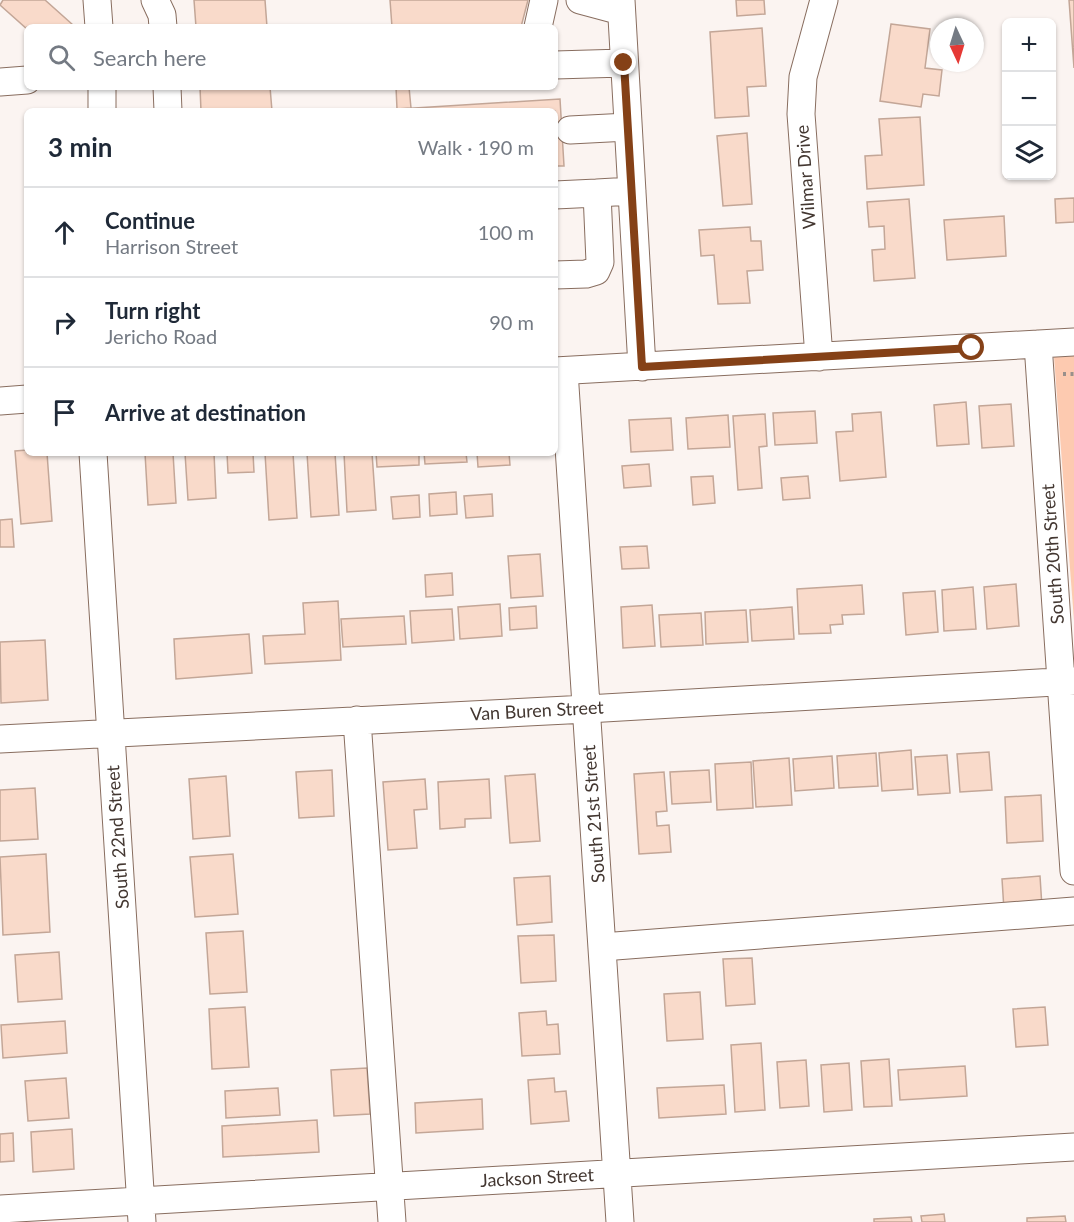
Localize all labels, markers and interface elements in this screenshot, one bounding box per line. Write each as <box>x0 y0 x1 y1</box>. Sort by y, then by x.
north arrow <box>930 18 984 72</box>
map controls <box>1002 18 1056 180</box>
button: + <box>1002 18 1056 72</box>
search box <box>24 24 558 90</box>
icon: search <box>45 41 78 74</box>
text: Search here <box>93 44 206 71</box>
route end <box>610 49 636 75</box>
button: − <box>1002 72 1056 126</box>
street label: Wilmar Drive <box>790 124 820 230</box>
button: layers <box>1002 126 1056 180</box>
text: 3 min <box>48 131 112 163</box>
text: Walk · 190 m <box>418 135 534 159</box>
text: Continue <box>105 207 195 234</box>
icon: ahead <box>48 216 81 249</box>
text: 100 m <box>478 220 534 244</box>
text: Harrison Street <box>105 234 238 258</box>
text: Turn right <box>105 297 200 324</box>
icon: right <box>48 306 81 339</box>
text: 90 m <box>489 310 534 334</box>
text: Jericho Road <box>105 324 217 348</box>
route start <box>958 334 984 360</box>
icon: arrive <box>48 396 81 429</box>
text: Arrive at destination <box>105 399 306 426</box>
street label: South 20th Street <box>1036 483 1068 625</box>
street label: Van Buren Street <box>470 695 605 724</box>
street label: South 21st Street <box>577 744 609 884</box>
street label: South 22nd Street <box>101 764 133 910</box>
street label: Jackson Street <box>479 1163 595 1191</box>

